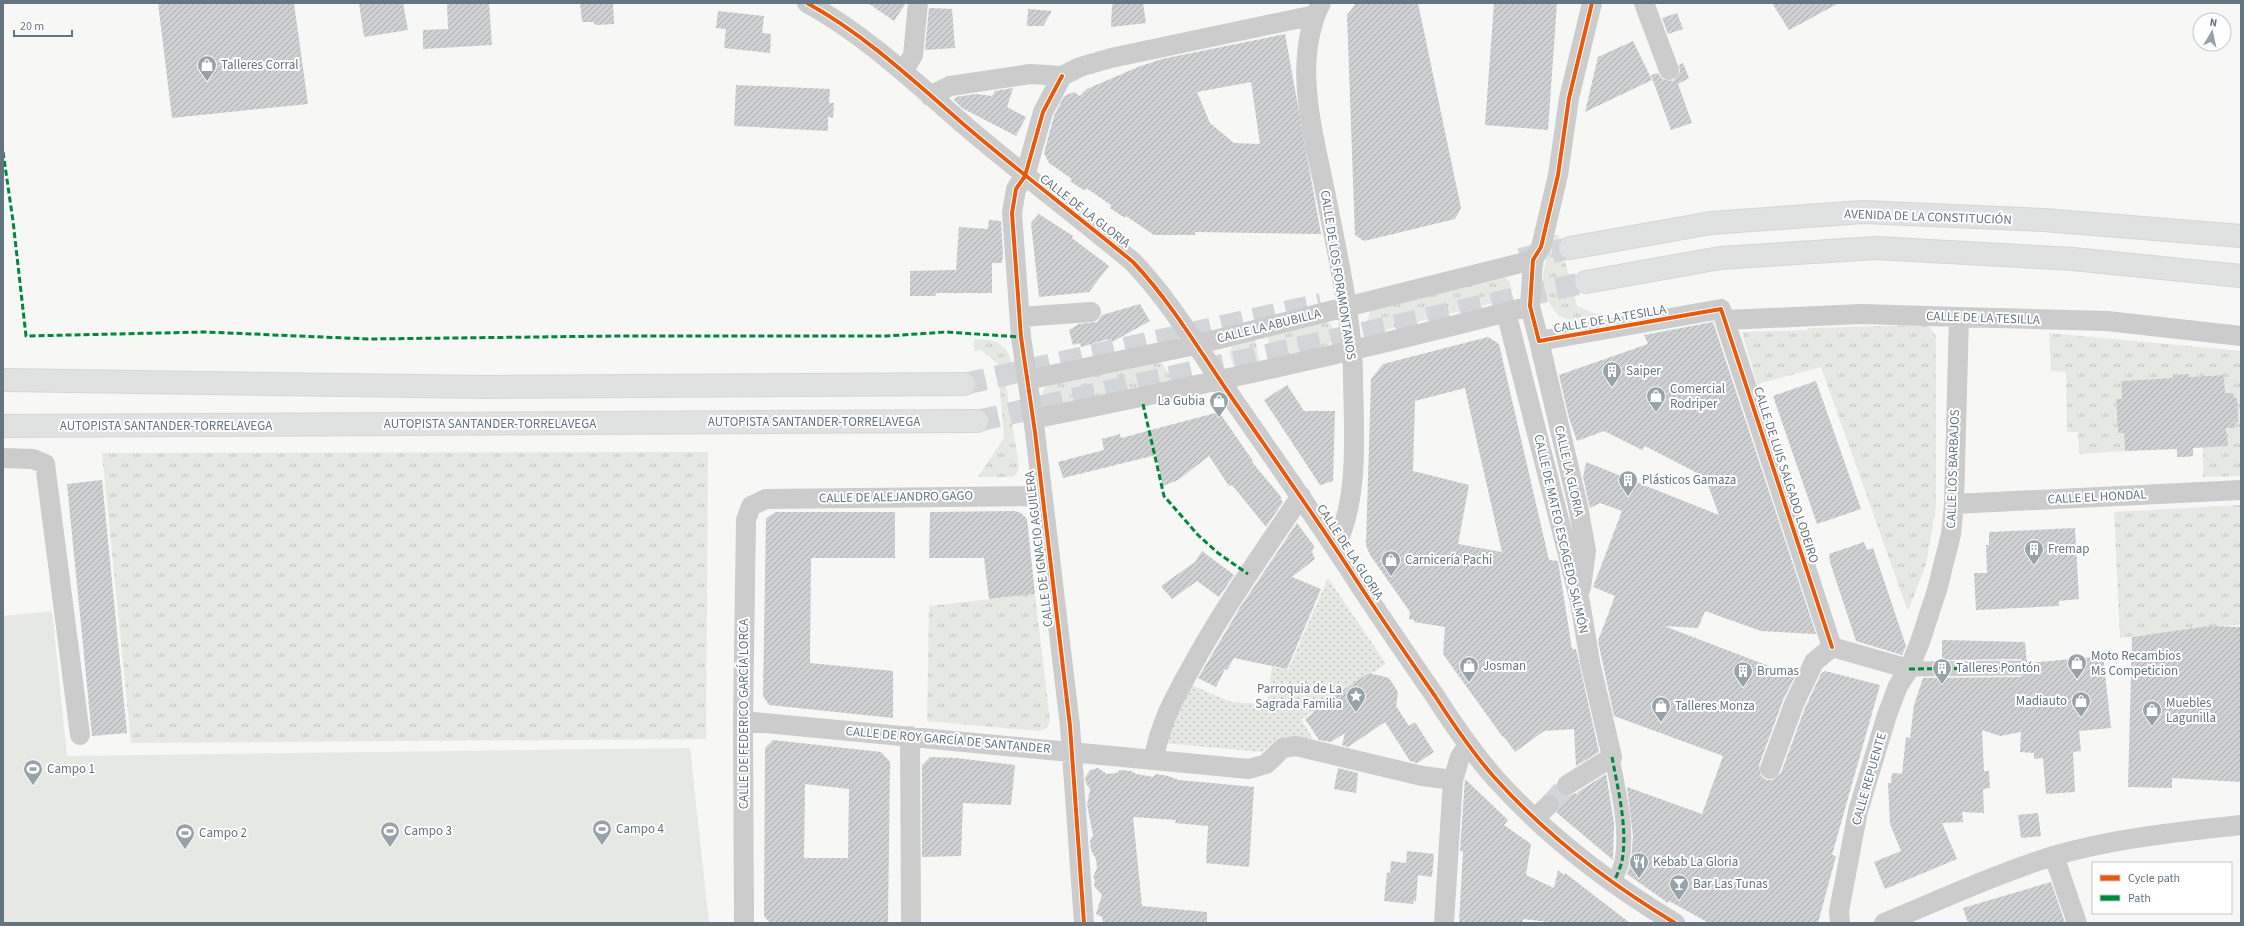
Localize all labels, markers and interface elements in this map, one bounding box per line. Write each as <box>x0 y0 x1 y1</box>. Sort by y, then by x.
scale bar <box>14 12 72 38</box>
north arrow <box>2192 12 2232 52</box>
text: N <box>2209 15 2218 31</box>
text: 20 m <box>20 18 44 35</box>
shop icon: Talleres Corral <box>196 54 218 82</box>
place label: Talleres Corral <box>221 56 299 74</box>
street label: CALLE DE LA GLORIA <box>1036 170 1135 253</box>
street label: CALLE DE LOS FORAMONTANOS <box>1316 189 1360 361</box>
street label: AVENIDA DE LA CONSTITUCIÓN <box>1844 205 2012 229</box>
street label: CALLE DE LA TESILLA <box>1552 300 1669 338</box>
street label: CALLE LA ABUBILLA <box>1215 304 1324 348</box>
street label: CALLE DE LA TESILLA <box>1926 307 2041 329</box>
building icon: Saiper <box>1601 360 1623 388</box>
place label: Saiper <box>1626 362 1661 380</box>
place label: Comercial Rodriper <box>1670 380 1725 413</box>
shop icon: Comercial Rodriper <box>1645 385 1667 413</box>
street label: CALLE DE LUIS SALGADO LODEIRO <box>1749 385 1823 565</box>
shop icon: La Gubia <box>1208 390 1230 418</box>
place label: La Gubia <box>1157 392 1205 410</box>
street label: CALLE LOS BARBAJOS <box>1942 409 1964 529</box>
street label: AUTOPISTA SANTANDER-TORRELAVEGA <box>708 413 921 431</box>
street label: AUTOPISTA SANTANDER-TORRELAVEGA <box>384 415 597 433</box>
street label: AUTOPISTA SANTANDER-TORRELAVEGA <box>60 417 273 435</box>
street label: CALLE LA GLORIA <box>1550 424 1588 519</box>
street label: CALLE DE MATEO ESCAGEDO SALMÓN <box>1529 433 1593 635</box>
street label: CALLE DE IGNACIO AGUILERA <box>1020 469 1058 628</box>
building icon: Plásticos Gamaza <box>1617 469 1639 497</box>
place label: Plásticos Gamaza <box>1642 471 1736 489</box>
street label: CALLE EL HONDAL <box>2047 485 2147 509</box>
street label: CALLE DE ALEJANDRO GAGO <box>819 487 973 507</box>
street label: CALLE DE LA GLORIA <box>1312 501 1388 604</box>
building icon: Fremap <box>2023 538 2045 566</box>
place label: Fremap <box>2048 540 2090 558</box>
shop icon: Carnicería Pachi <box>1380 549 1402 577</box>
place label: Carnicería Pachi <box>1405 551 1492 569</box>
street label: CALLE DE FEDERICO GARCÍA LORCA <box>735 618 753 809</box>
place label: Moto Recambios Ms Competicion <box>2091 647 2181 680</box>
shop icon: Moto Recambios Ms Competicion <box>2066 652 2088 680</box>
shop icon: Josman <box>1458 655 1480 683</box>
place label: Josman <box>1483 657 1526 675</box>
building icon: Talleres Pontón <box>1931 657 1953 685</box>
place label: Talleres Pontón <box>1956 659 2040 677</box>
building icon: Brumas <box>1732 660 1754 688</box>
place label: Brumas <box>1757 662 1800 680</box>
place label: Parroquia de La Sagrada Familia <box>1255 680 1342 713</box>
place icon: Parroquia de La Sagrada Familia <box>1345 685 1367 713</box>
shop icon: Madiauto <box>2070 690 2092 718</box>
place label: Madiauto <box>2016 692 2067 710</box>
place label: Muebles Lagunilla <box>2166 694 2216 727</box>
shop icon: Talleres Monza <box>1650 695 1672 723</box>
place label: Talleres Monza <box>1675 697 1755 715</box>
shop icon: Muebles Lagunilla <box>2141 699 2163 727</box>
street label: CALLE DE ROY GARCÍA DE SANTANDER <box>845 722 1052 758</box>
street label: CALLE REPUENTE <box>1847 730 1891 827</box>
sports icon: Campo 1 <box>22 758 44 786</box>
place label: Campo 1 <box>47 760 95 778</box>
sports icon: Campo 4 <box>591 818 613 846</box>
sports icon: Campo 3 <box>379 820 401 848</box>
place label: Campo 4 <box>616 820 665 838</box>
sports icon: Campo 2 <box>174 822 196 850</box>
place label: Campo 3 <box>404 822 452 840</box>
place label: Campo 2 <box>199 824 247 842</box>
restaurant icon: Kebab La Gloria <box>1628 851 1650 879</box>
place label: Kebab La Gloria <box>1653 853 1738 871</box>
legend <box>2092 862 2232 914</box>
text: Cycle path <box>2128 870 2180 887</box>
bar icon: Bar Las Tunas <box>1668 873 1690 901</box>
place label: Bar Las Tunas <box>1693 875 1768 893</box>
text: Path <box>2128 890 2151 907</box>

